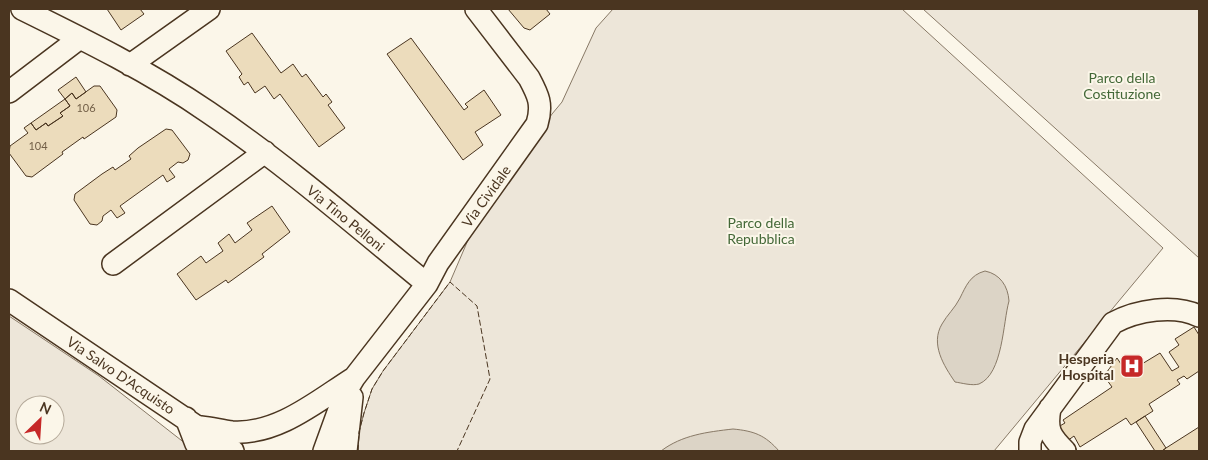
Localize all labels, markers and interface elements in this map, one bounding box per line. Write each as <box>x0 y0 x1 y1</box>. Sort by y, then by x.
park label: Parco della Costituzione <box>1083 69 1161 102</box>
house number: 106 <box>76 101 96 114</box>
house number: 104 <box>28 139 48 152</box>
street label: Via Cividale <box>458 162 514 230</box>
street label: Via Tino Pelloni <box>304 181 388 255</box>
park label: Parco della Repubblica <box>727 214 795 247</box>
street label: Via Salvo D'Acquisto <box>64 333 178 417</box>
place label: Hesperia Hospital <box>1058 350 1114 383</box>
hospital icon: Hesperia Hospital <box>1119 353 1145 379</box>
north arrow <box>15 395 65 445</box>
text: N <box>37 398 54 418</box>

